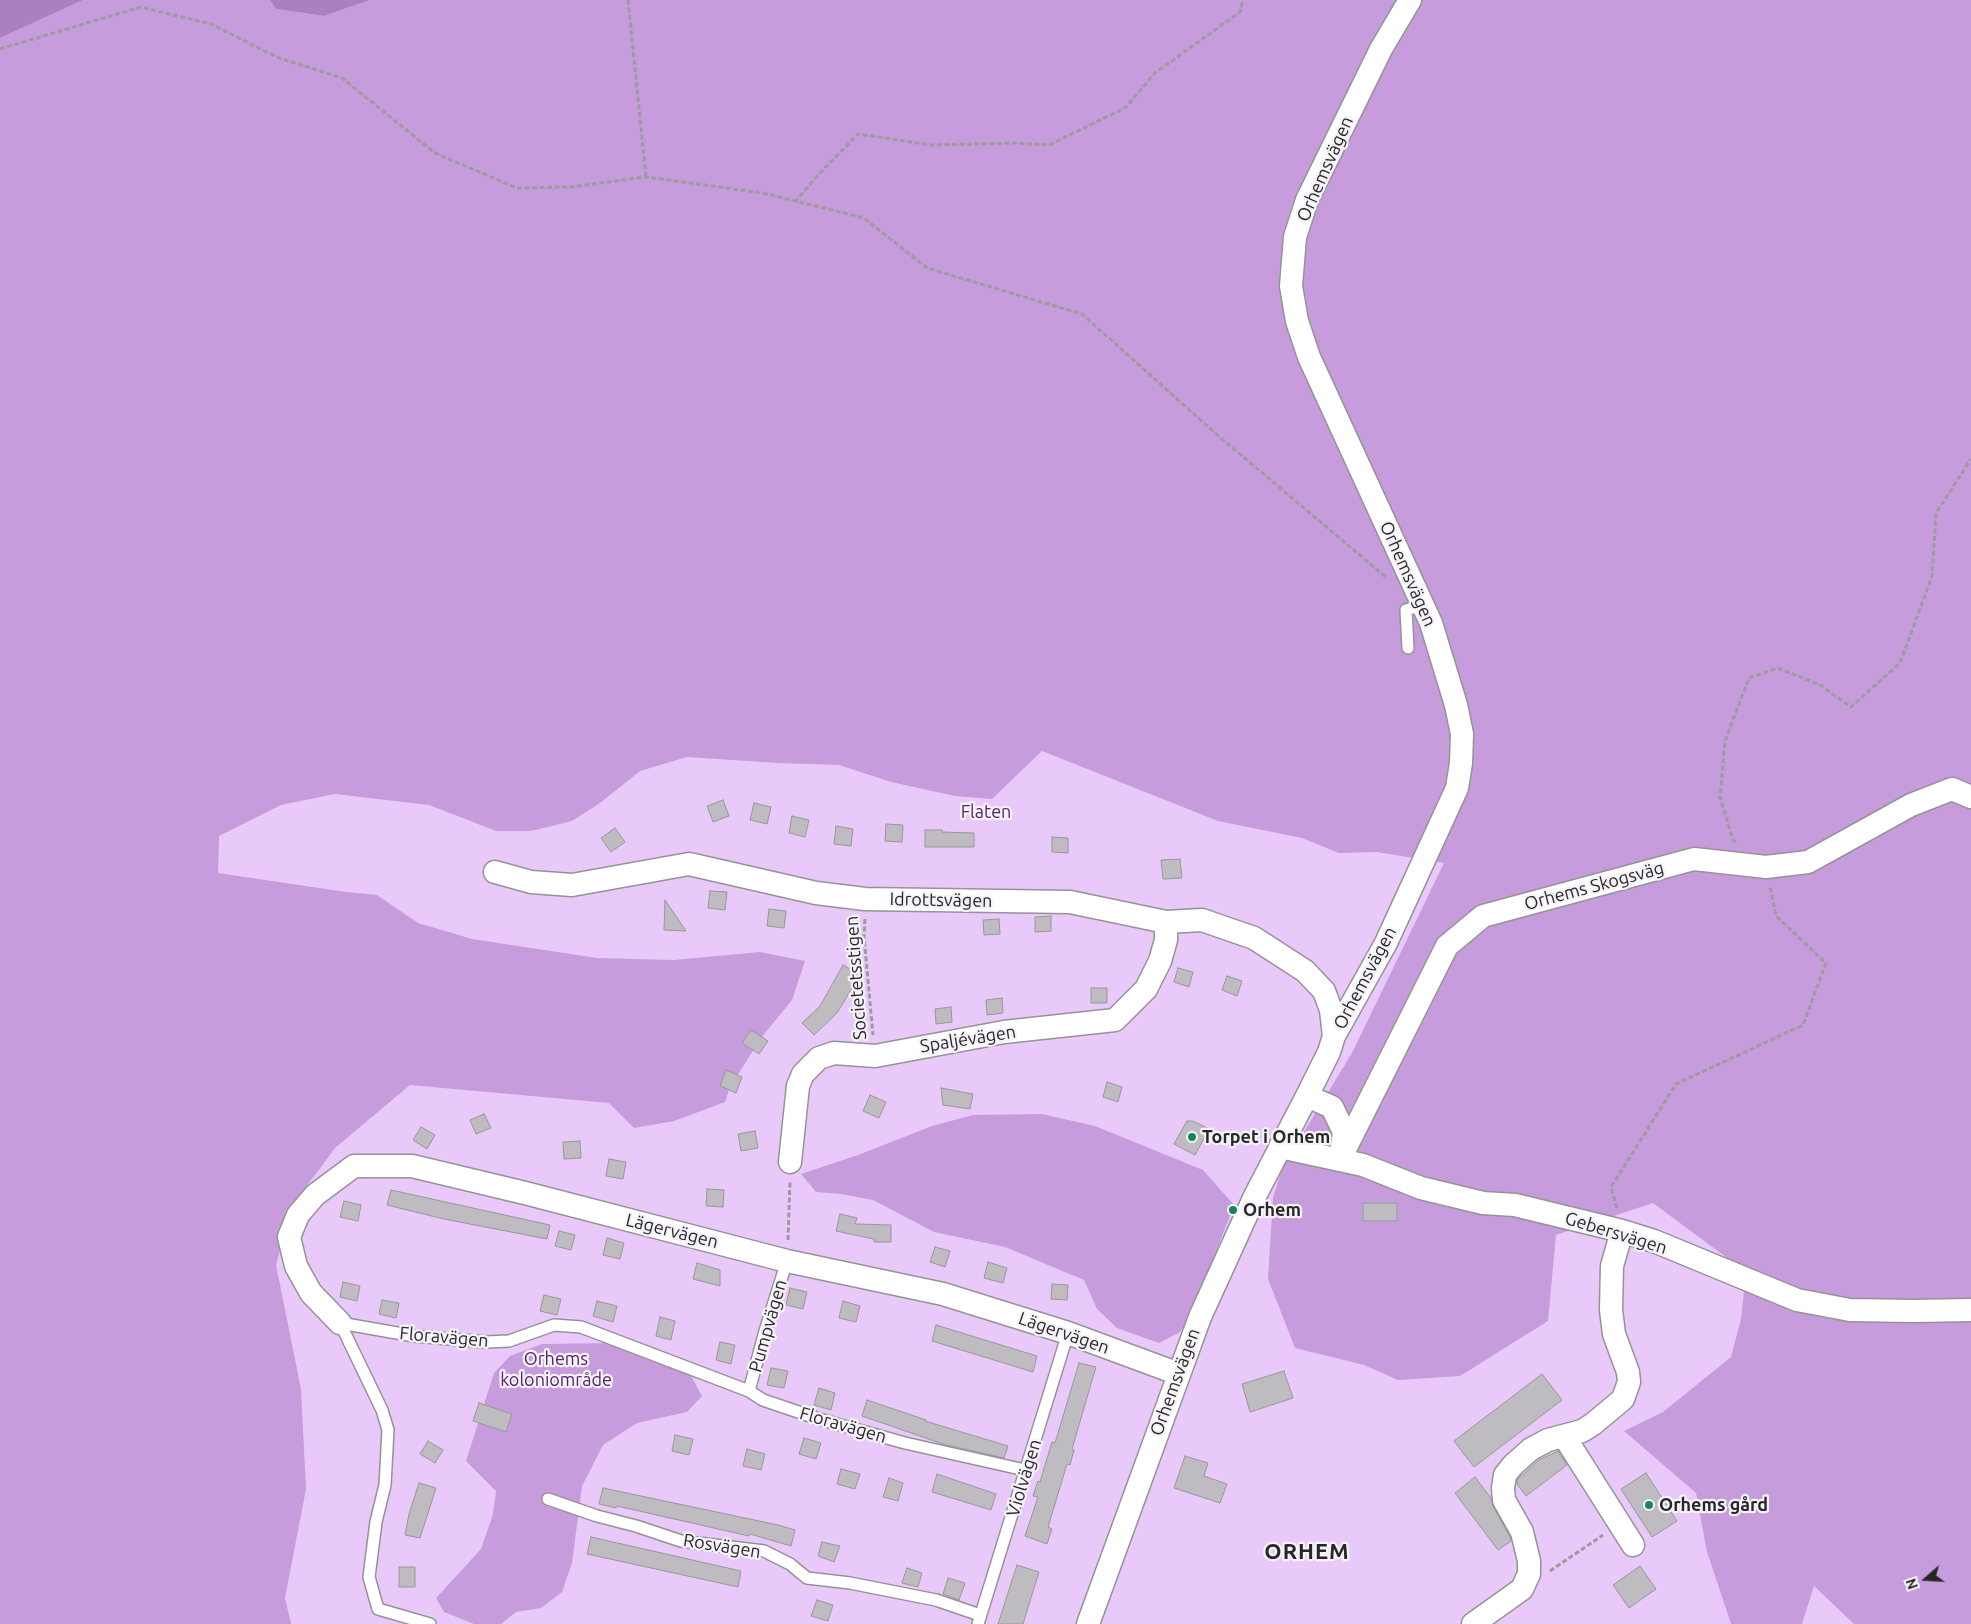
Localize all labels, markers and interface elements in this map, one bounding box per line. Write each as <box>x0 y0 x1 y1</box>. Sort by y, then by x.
street label: Orhemsvägen <box>1292 113 1358 225</box>
street label: Orhemsvägen <box>1375 518 1441 630</box>
park label: Flaten <box>961 801 1011 823</box>
street label: Orhems Skogsväg <box>1522 857 1666 915</box>
street label: Idrottsvägen <box>889 888 993 912</box>
street label: Societetsstigen <box>841 915 871 1041</box>
street label: Orhemsvägen <box>1329 923 1401 1033</box>
street label: Spaljévägen <box>918 1021 1018 1057</box>
place label: Torpet i Orhem <box>1202 1126 1330 1148</box>
marker: Torpet i Orhem <box>1186 1131 1198 1143</box>
place label: Orhem <box>1243 1199 1301 1221</box>
marker: Orhem <box>1227 1204 1239 1216</box>
street label: Gebersvägen <box>1562 1207 1670 1259</box>
street label: Lägervägen <box>624 1209 720 1253</box>
street label: Pumpvägen <box>744 1277 792 1375</box>
street label: Lägervägen <box>1016 1307 1112 1359</box>
street label: Floravägen <box>399 1322 489 1352</box>
street label: Orhemsvägen <box>1146 1325 1204 1439</box>
park label: Orhems koloniområde <box>500 1348 612 1390</box>
street label: Floravägen <box>797 1402 889 1448</box>
street label: Violvägen <box>1002 1436 1046 1520</box>
place label: Orhems gård <box>1659 1494 1768 1516</box>
marker: Orhems gård <box>1643 1499 1655 1511</box>
street label: Rosvägen <box>682 1529 762 1563</box>
district label: ORHEM <box>1264 1539 1350 1565</box>
north arrow <box>1901 1554 1951 1604</box>
text: N <box>1903 1576 1921 1591</box>

